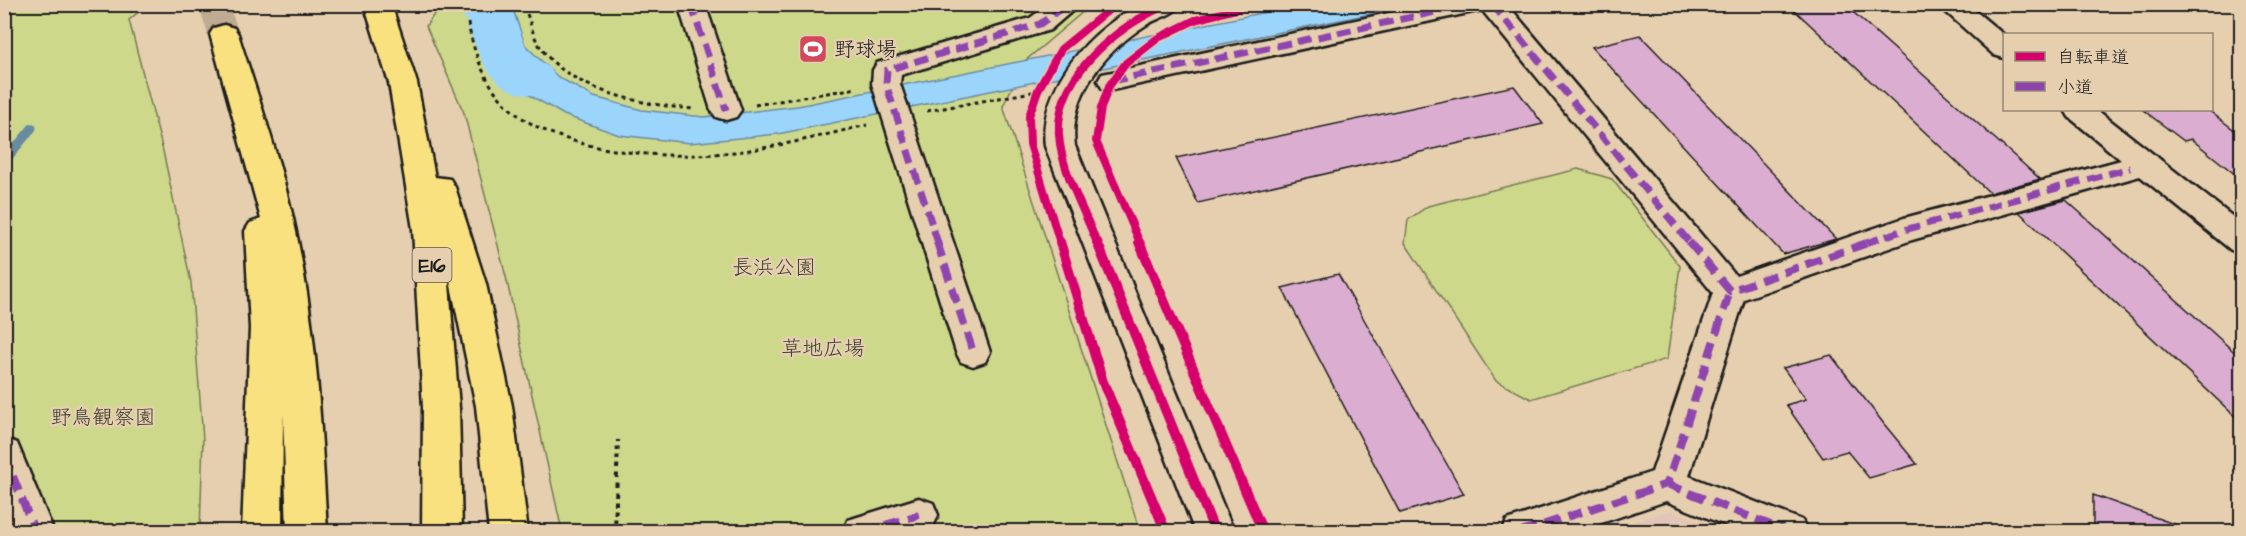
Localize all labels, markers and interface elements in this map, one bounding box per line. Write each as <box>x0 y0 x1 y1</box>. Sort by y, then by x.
sports icon: 野球場 <box>797 33 829 65</box>
legend <box>2003 33 2213 111</box>
place label: 野球場 <box>834 35 897 64</box>
text: 自転車道 <box>2057 45 2129 70</box>
text: 小道 <box>2057 75 2093 100</box>
road number: E16 <box>412 248 452 282</box>
park label: 長浜公園 <box>732 253 816 282</box>
park label: 草地広場 <box>781 334 865 363</box>
park label: 野鳥観察園 <box>51 403 156 432</box>

